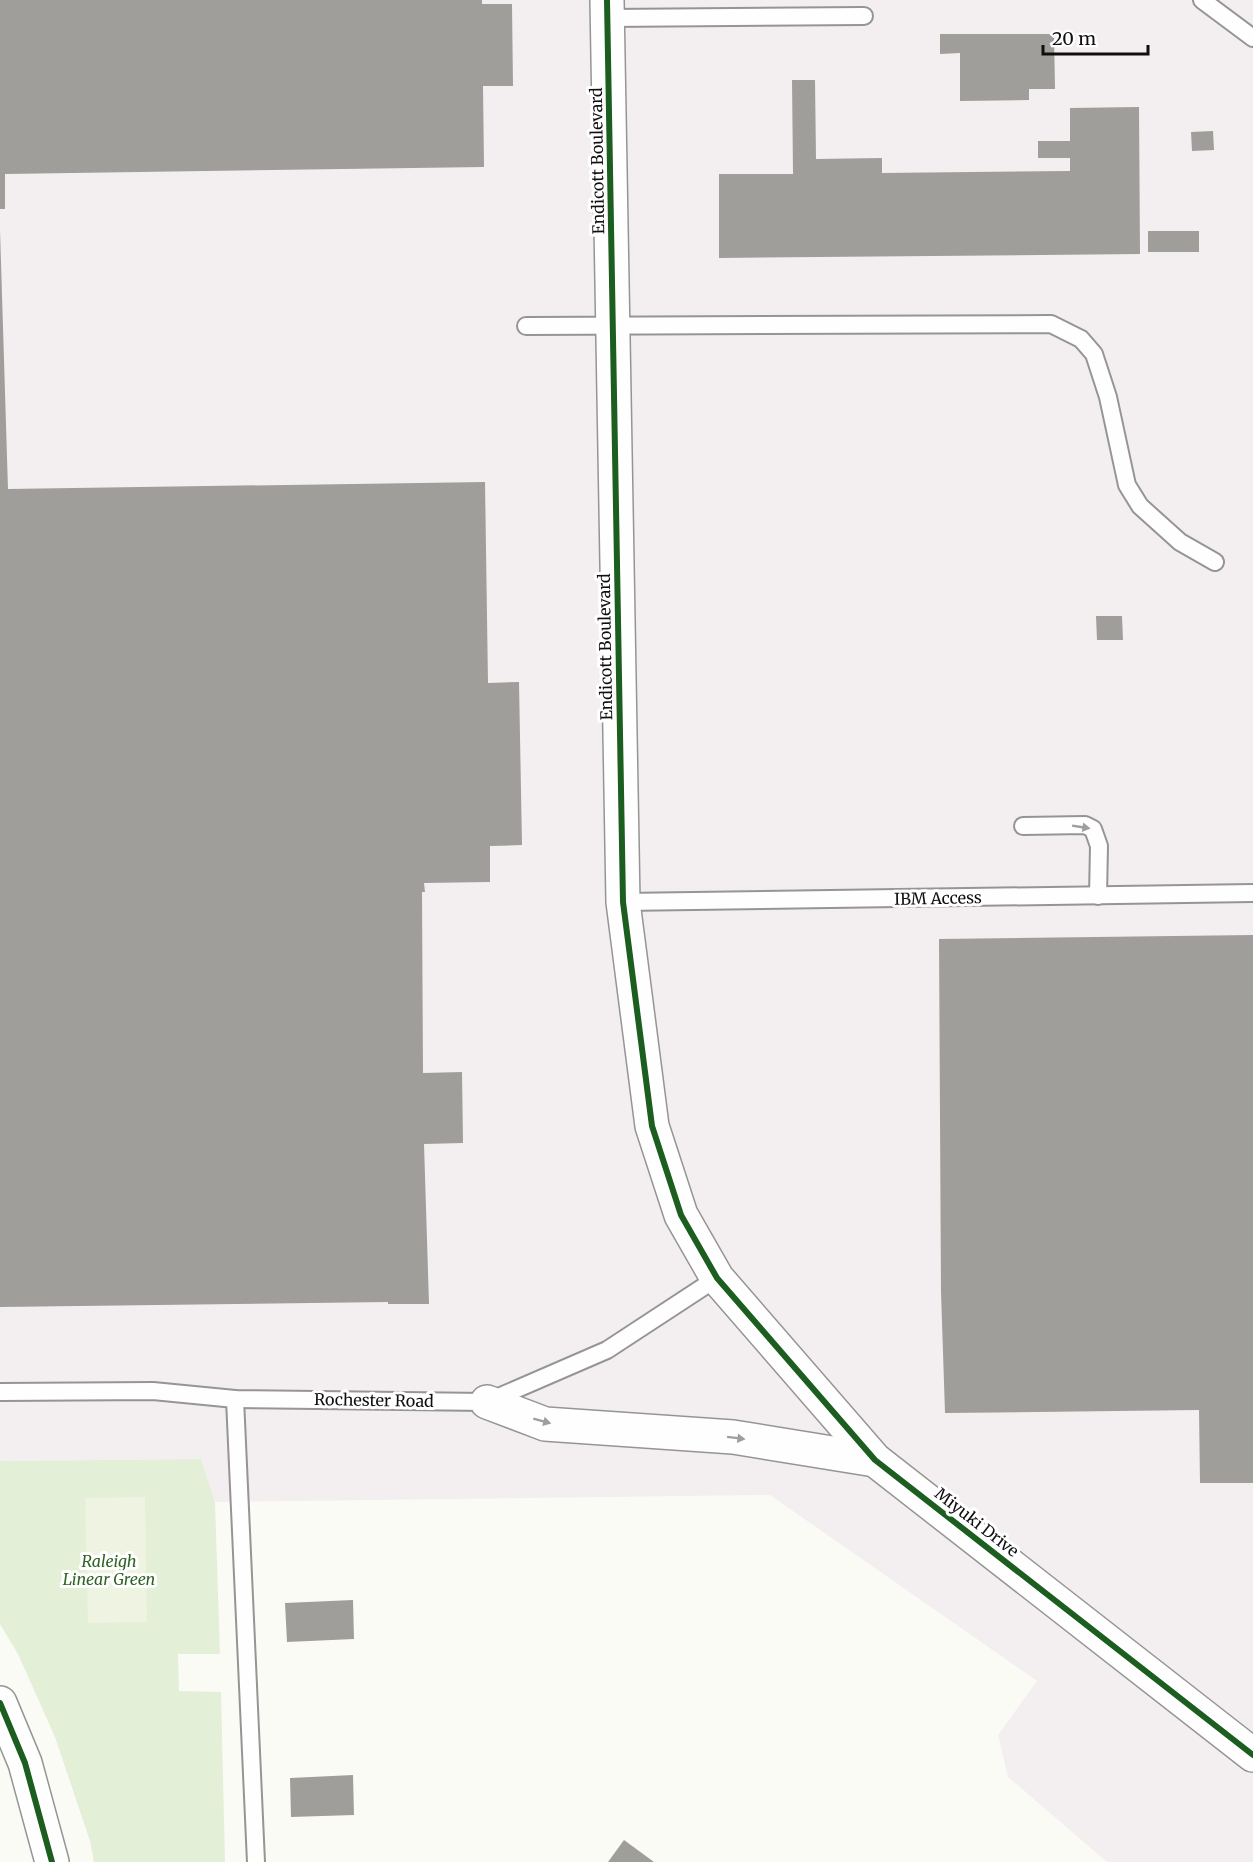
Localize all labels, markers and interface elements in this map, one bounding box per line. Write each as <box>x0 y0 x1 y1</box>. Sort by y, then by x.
scale bar <box>1043 18 1148 56</box>
text: 20 m <box>1052 27 1096 50</box>
street label: Endicott Boulevard <box>586 87 608 235</box>
street label: Endicott Boulevard <box>594 573 616 721</box>
one-way arrow <box>1072 822 1091 831</box>
street label: IBM Access <box>894 887 982 909</box>
street label: Rochester Road <box>314 1389 434 1411</box>
one-way arrow <box>533 1417 551 1427</box>
one-way arrow <box>726 1433 745 1443</box>
street label: Miyuki Drive <box>931 1483 1023 1561</box>
park label: Raleigh Linear Green <box>63 1551 155 1589</box>

